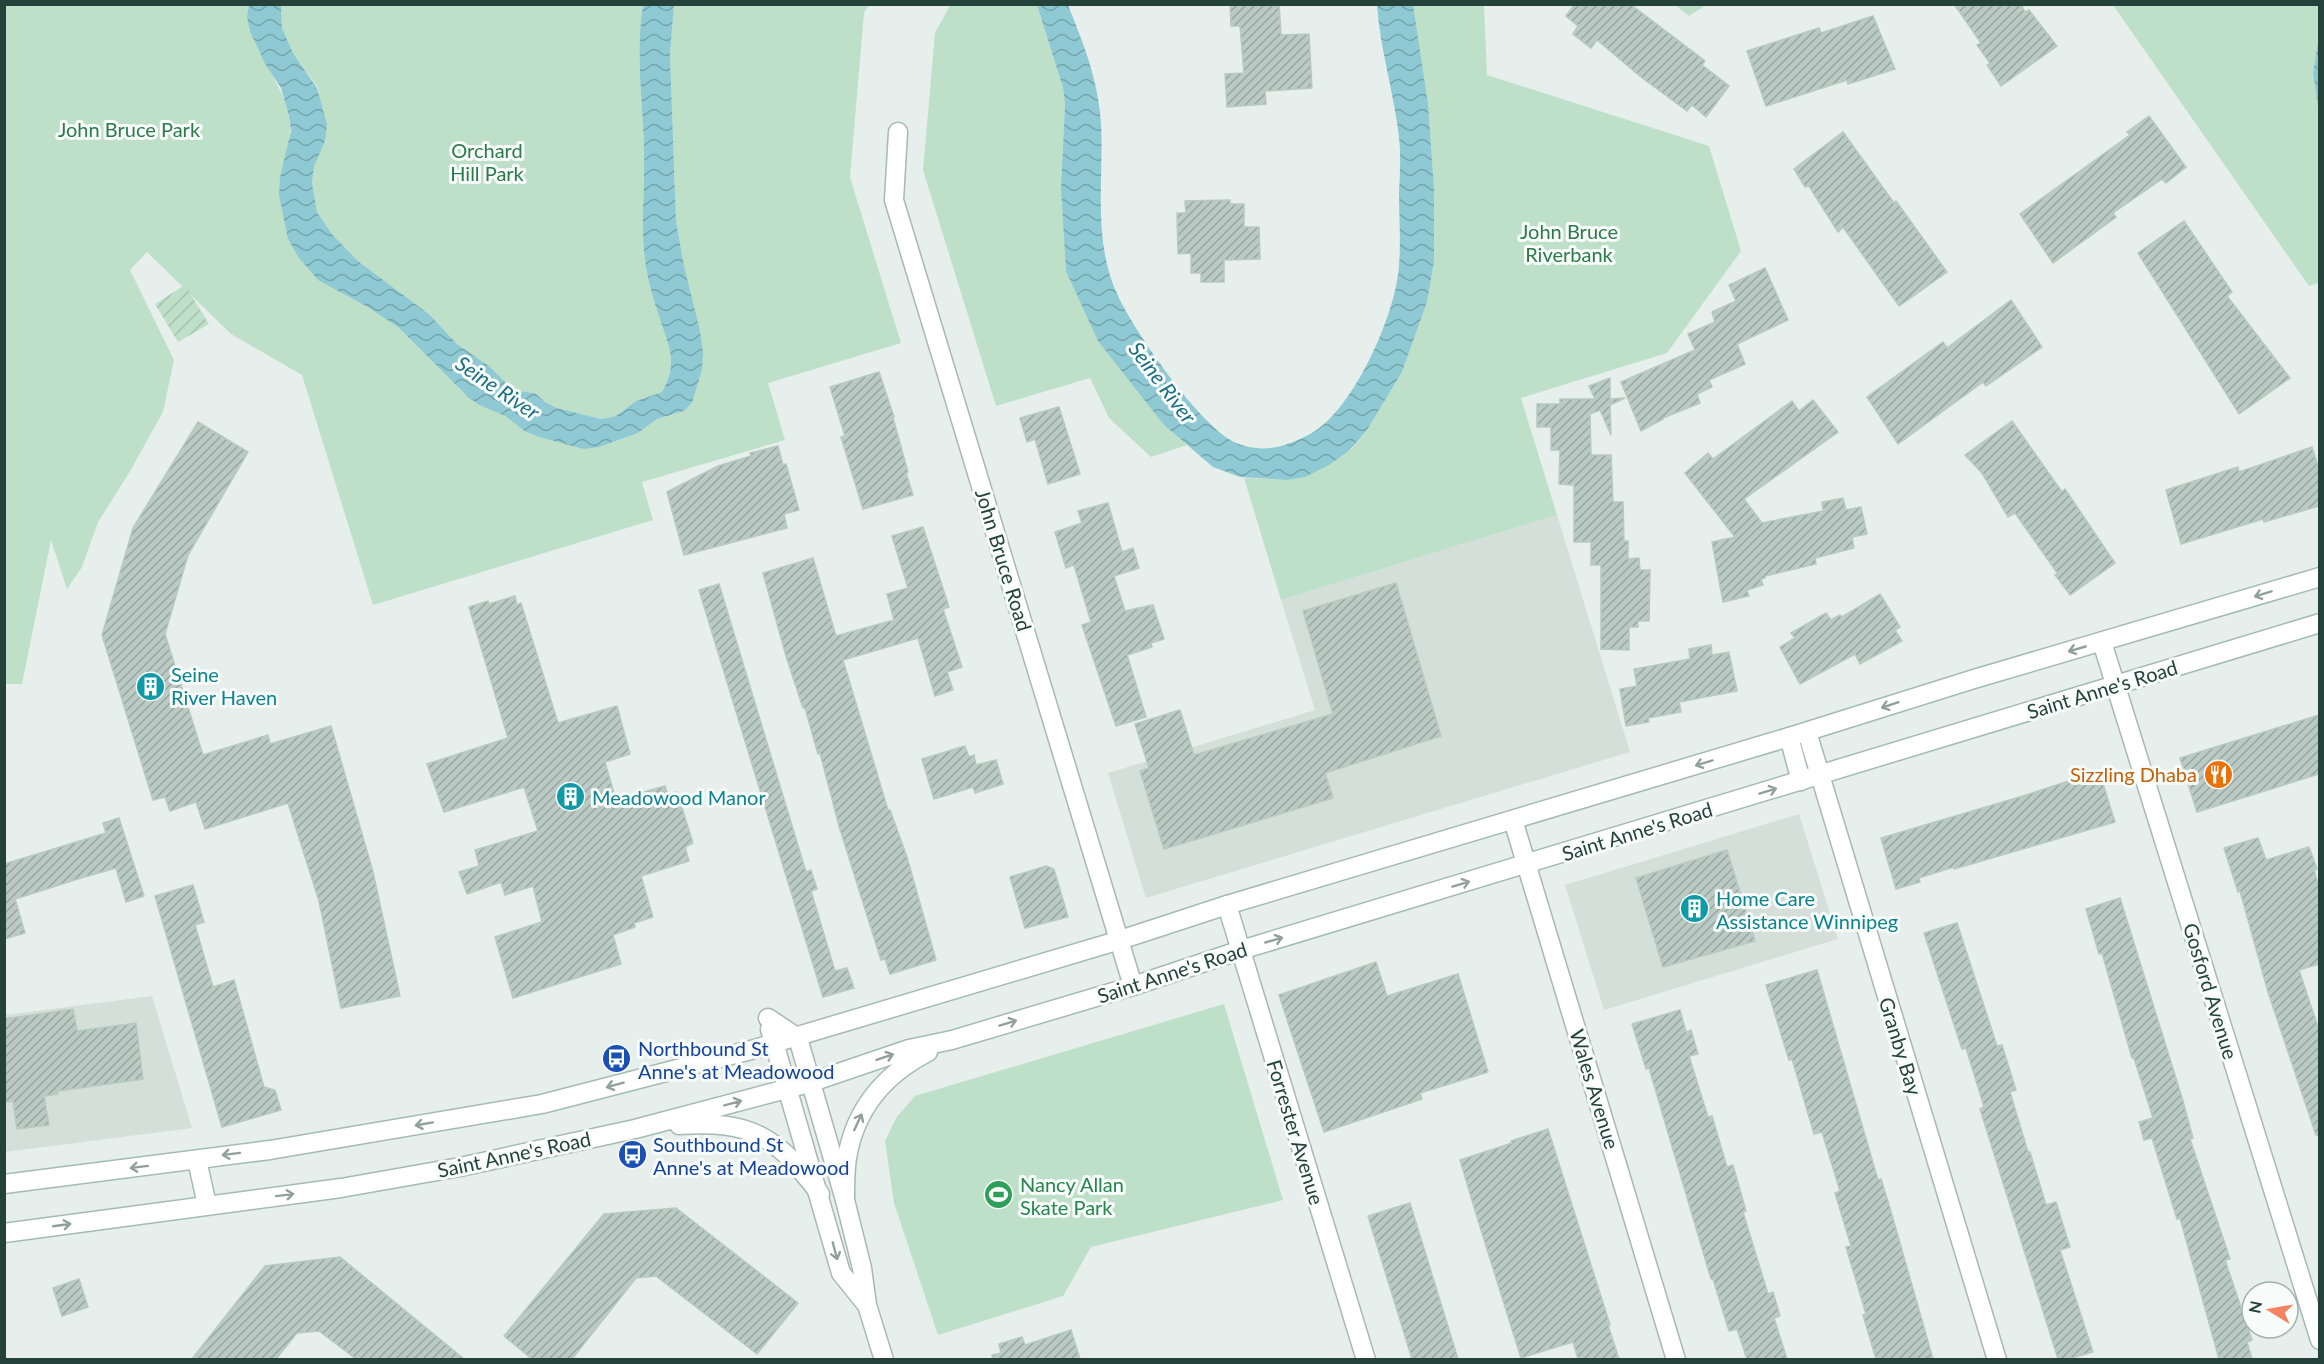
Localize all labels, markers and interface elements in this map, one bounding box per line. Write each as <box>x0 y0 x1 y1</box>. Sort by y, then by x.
park label: John Bruce Park <box>58 117 201 141</box>
park label: Orchard Hill Park <box>450 138 525 185</box>
park label: John Bruce Riverbank <box>1520 219 1618 266</box>
water label: Seine River <box>1124 336 1202 428</box>
water label: Seine River <box>451 350 545 425</box>
street label: John Bruce Road <box>971 486 1037 634</box>
one-way arrow <box>2254 589 2273 600</box>
one-way arrow <box>2068 644 2087 655</box>
street label: Saint Anne's Road <box>2024 655 2180 723</box>
place label: Seine River Haven <box>171 662 277 709</box>
building icon: Seine River Haven <box>134 670 166 702</box>
one-way arrow <box>1881 701 1900 712</box>
one-way arrow <box>1695 758 1714 769</box>
restaurant icon: Sizzling Dhaba <box>2202 758 2234 790</box>
place label: Sizzling Dhaba <box>2070 762 2197 786</box>
building icon: Meadowood Manor <box>555 781 587 813</box>
place label: Meadowood Manor <box>592 785 766 809</box>
one-way arrow <box>1758 785 1777 796</box>
street label: Saint Anne's Road <box>1559 797 1715 865</box>
one-way arrow <box>1451 878 1470 889</box>
place label: Home Care Assistance Winnipeg <box>1716 886 1898 933</box>
building icon: Home Care Assistance Winnipeg <box>1679 893 1711 925</box>
street label: Gosford Avenue <box>2179 920 2243 1062</box>
one-way arrow <box>1264 934 1283 945</box>
street label: Saint Anne's Road <box>1094 936 1250 1008</box>
street label: Granby Bay <box>1875 994 1927 1099</box>
one-way arrow <box>998 1017 1017 1028</box>
street label: Wales Avenue <box>1565 1026 1625 1152</box>
place label: Northbound St Anne's at Meadowood <box>638 1036 834 1083</box>
bus stop icon: Northbound St Anne's at Meadowood <box>601 1043 633 1075</box>
one-way arrow <box>875 1051 893 1062</box>
street label: Forrester Avenue <box>1263 1057 1329 1207</box>
one-way arrow <box>606 1080 625 1092</box>
one-way arrow <box>723 1097 742 1109</box>
one-way arrow <box>852 1113 864 1131</box>
one-way arrow <box>415 1119 434 1130</box>
street label: Saint Anne's Road <box>435 1126 593 1182</box>
place label: Southbound St Anne's at Meadowood <box>653 1132 849 1179</box>
bus stop icon: Southbound St Anne's at Meadowood <box>616 1139 648 1171</box>
one-way arrow <box>222 1149 242 1160</box>
one-way arrow <box>129 1162 149 1173</box>
place label: Nancy Allan Skate Park <box>1020 1172 1124 1219</box>
sports icon: Nancy Allan Skate Park <box>983 1179 1015 1211</box>
one-way arrow <box>275 1189 295 1200</box>
one-way arrow <box>52 1219 72 1230</box>
one-way arrow <box>830 1241 842 1260</box>
north arrow <box>2240 1280 2300 1340</box>
text: N <box>2244 1299 2265 1315</box>

